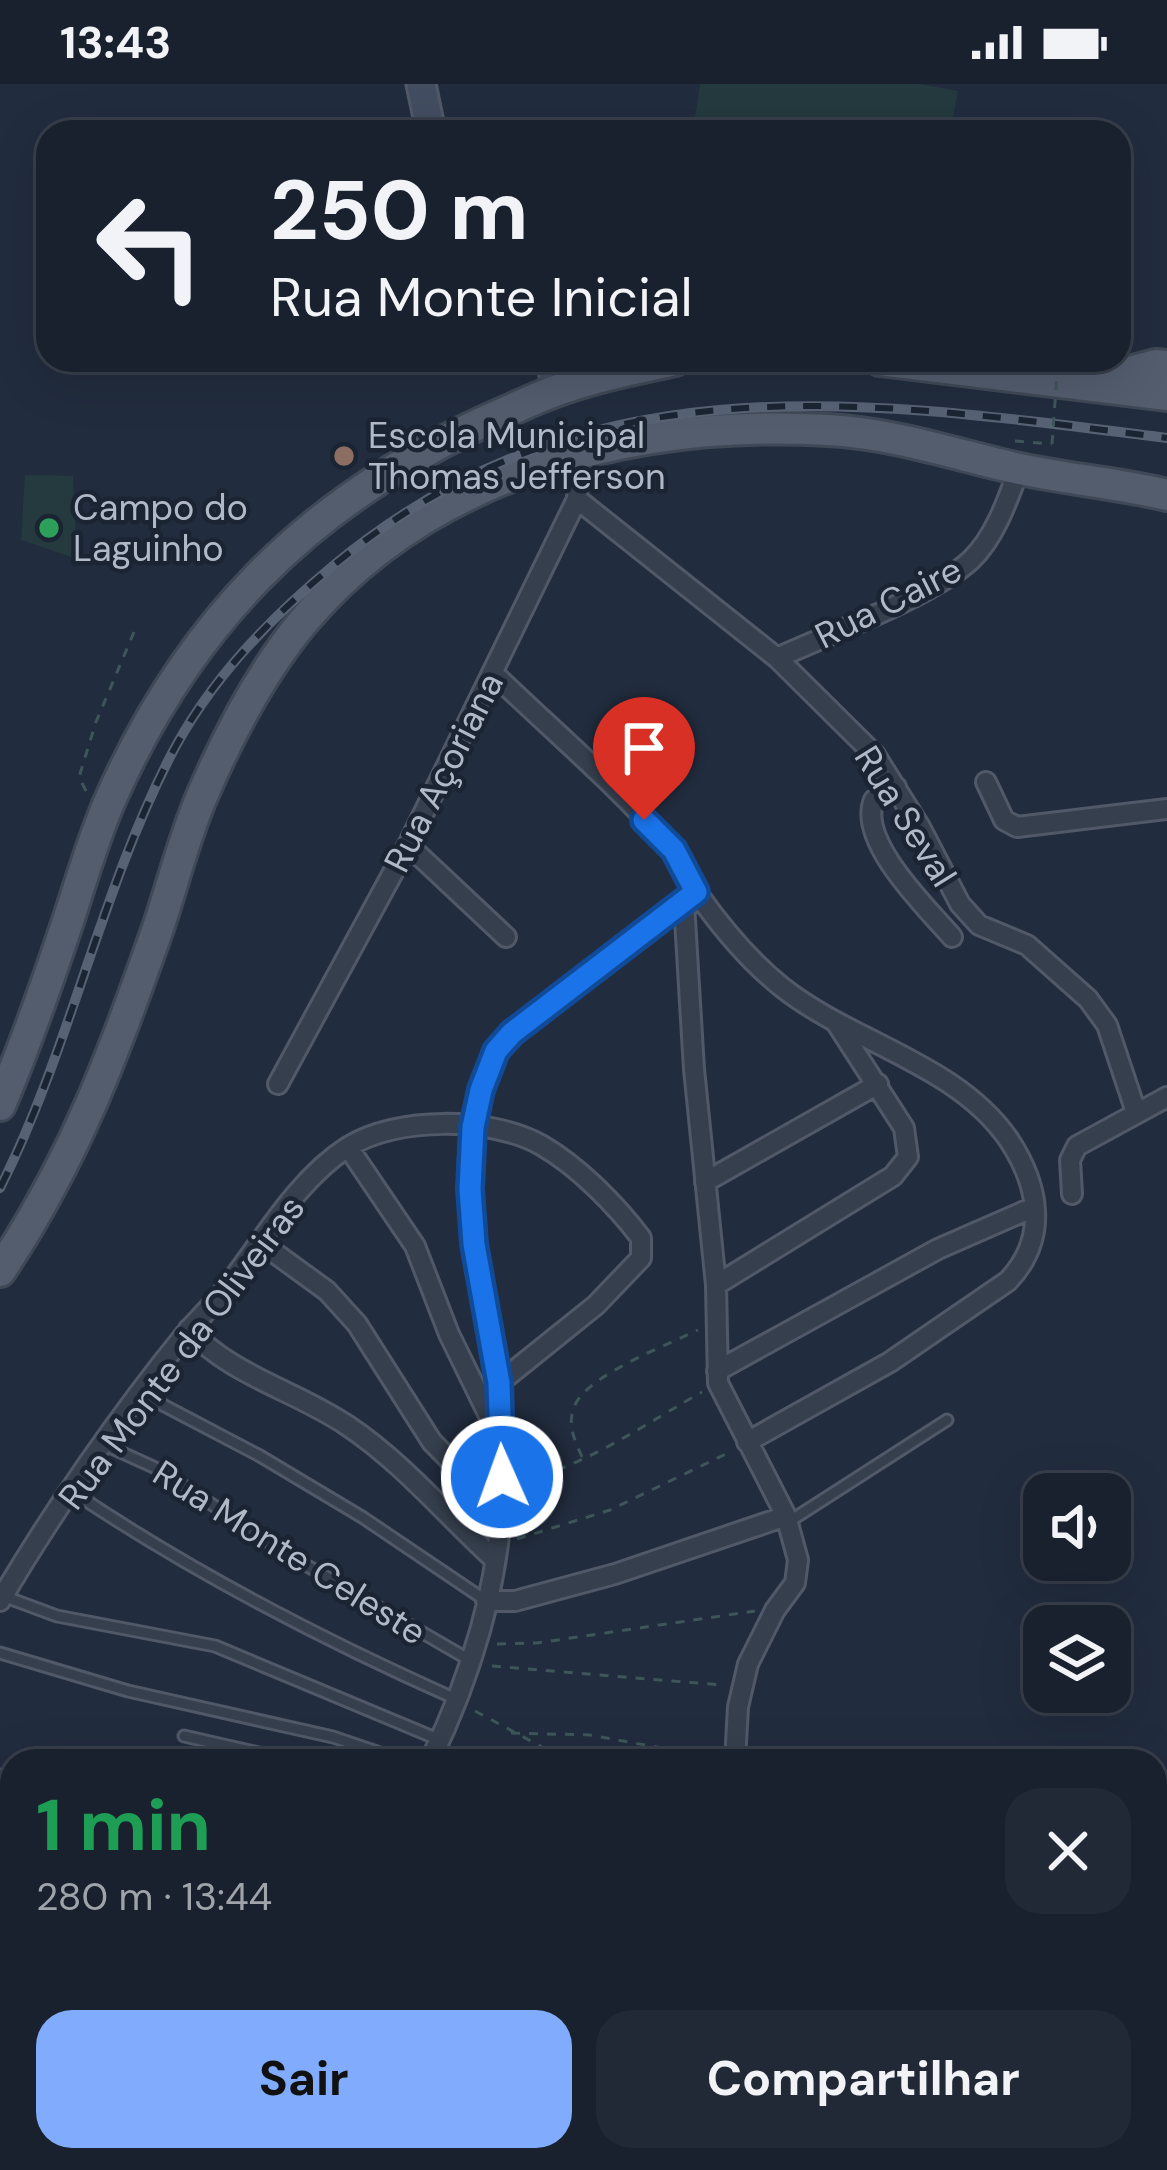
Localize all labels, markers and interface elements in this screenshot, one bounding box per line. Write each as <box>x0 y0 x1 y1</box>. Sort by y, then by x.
text: 13:43 <box>60 13 171 72</box>
text: 250 m <box>270 156 529 265</box>
icon: left <box>72 168 228 324</box>
text: Rua Monte Inicial <box>270 262 693 333</box>
place label: Escola Municipal Thomas Jefferson <box>368 412 666 500</box>
marker: Escola Municipal Thomas Jefferson <box>331 443 357 469</box>
place label: Campo do Laguinho <box>73 484 248 572</box>
marker: Campo do Laguinho <box>36 515 62 541</box>
street label: Rua Caire <box>807 546 969 659</box>
street label: Rua Açoriana <box>373 665 514 880</box>
pin <box>593 697 695 820</box>
icon: arrive <box>611 715 677 781</box>
street label: Rua Seval <box>844 737 967 895</box>
street label: Rua Monte da Oliveiras <box>48 1186 315 1519</box>
position arrow <box>439 1414 565 1540</box>
street label: Rua Monte Celeste <box>144 1450 435 1655</box>
map controls <box>1023 1473 1131 1713</box>
button: sound <box>1023 1473 1131 1581</box>
button: layers <box>1023 1605 1131 1713</box>
text: 1 min <box>36 1779 211 1872</box>
button: close <box>1005 1788 1131 1914</box>
text: 280 m · 13:44 <box>36 1871 272 1922</box>
button: Sair <box>36 2010 572 2148</box>
button: Compartilhar <box>596 2010 1131 2148</box>

